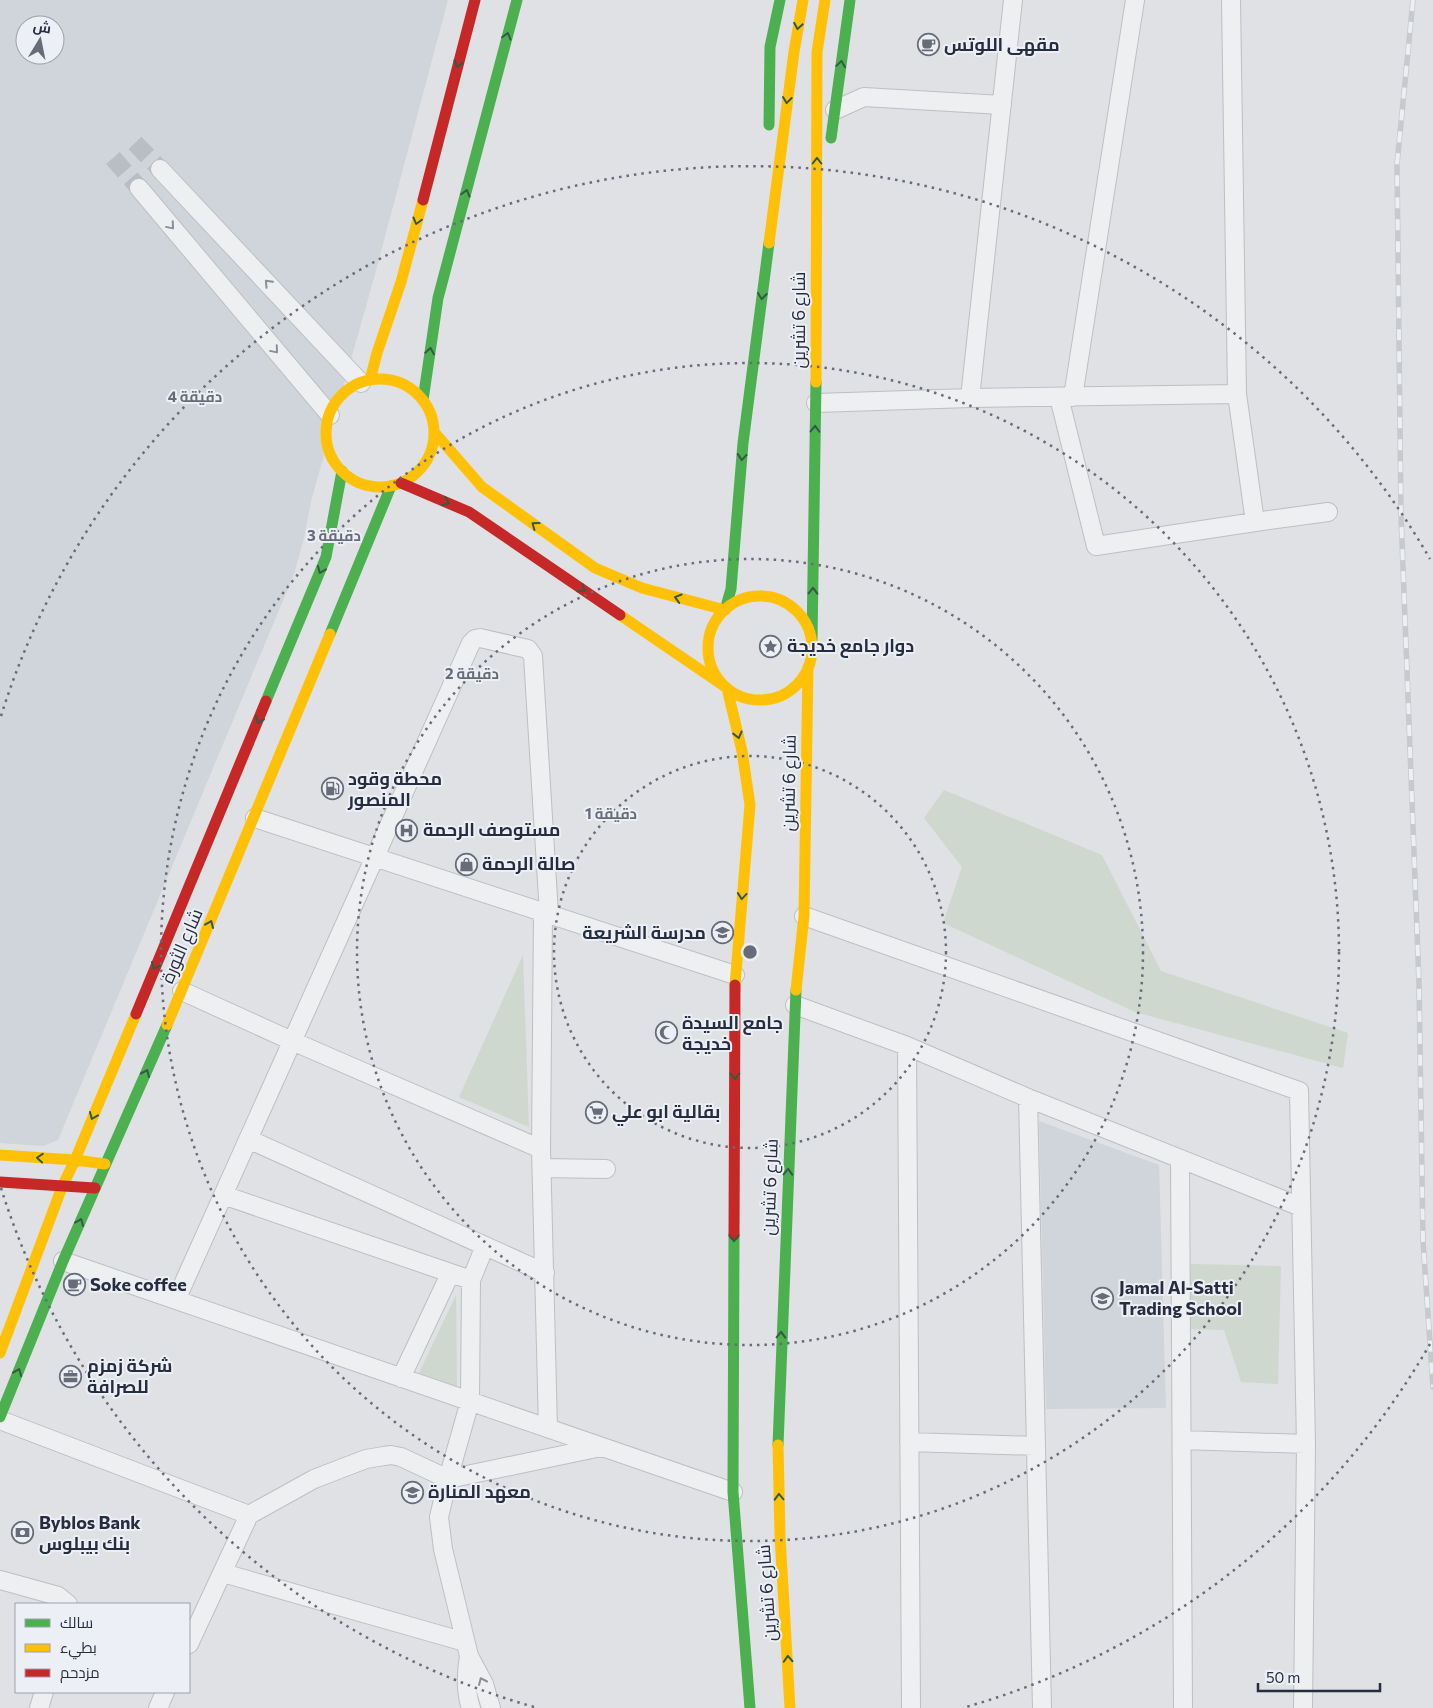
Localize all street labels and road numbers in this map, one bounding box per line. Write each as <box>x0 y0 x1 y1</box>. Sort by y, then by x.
street label: شارع 6 تشرين <box>787 272 811 368</box>
street label: شارع 6 تشرين <box>776 734 802 832</box>
street label: شارع الثورة <box>156 905 208 987</box>
street label: شارع 6 تشرين <box>756 1138 784 1236</box>
street label: شارع 6 تشرين <box>752 1544 782 1642</box>

